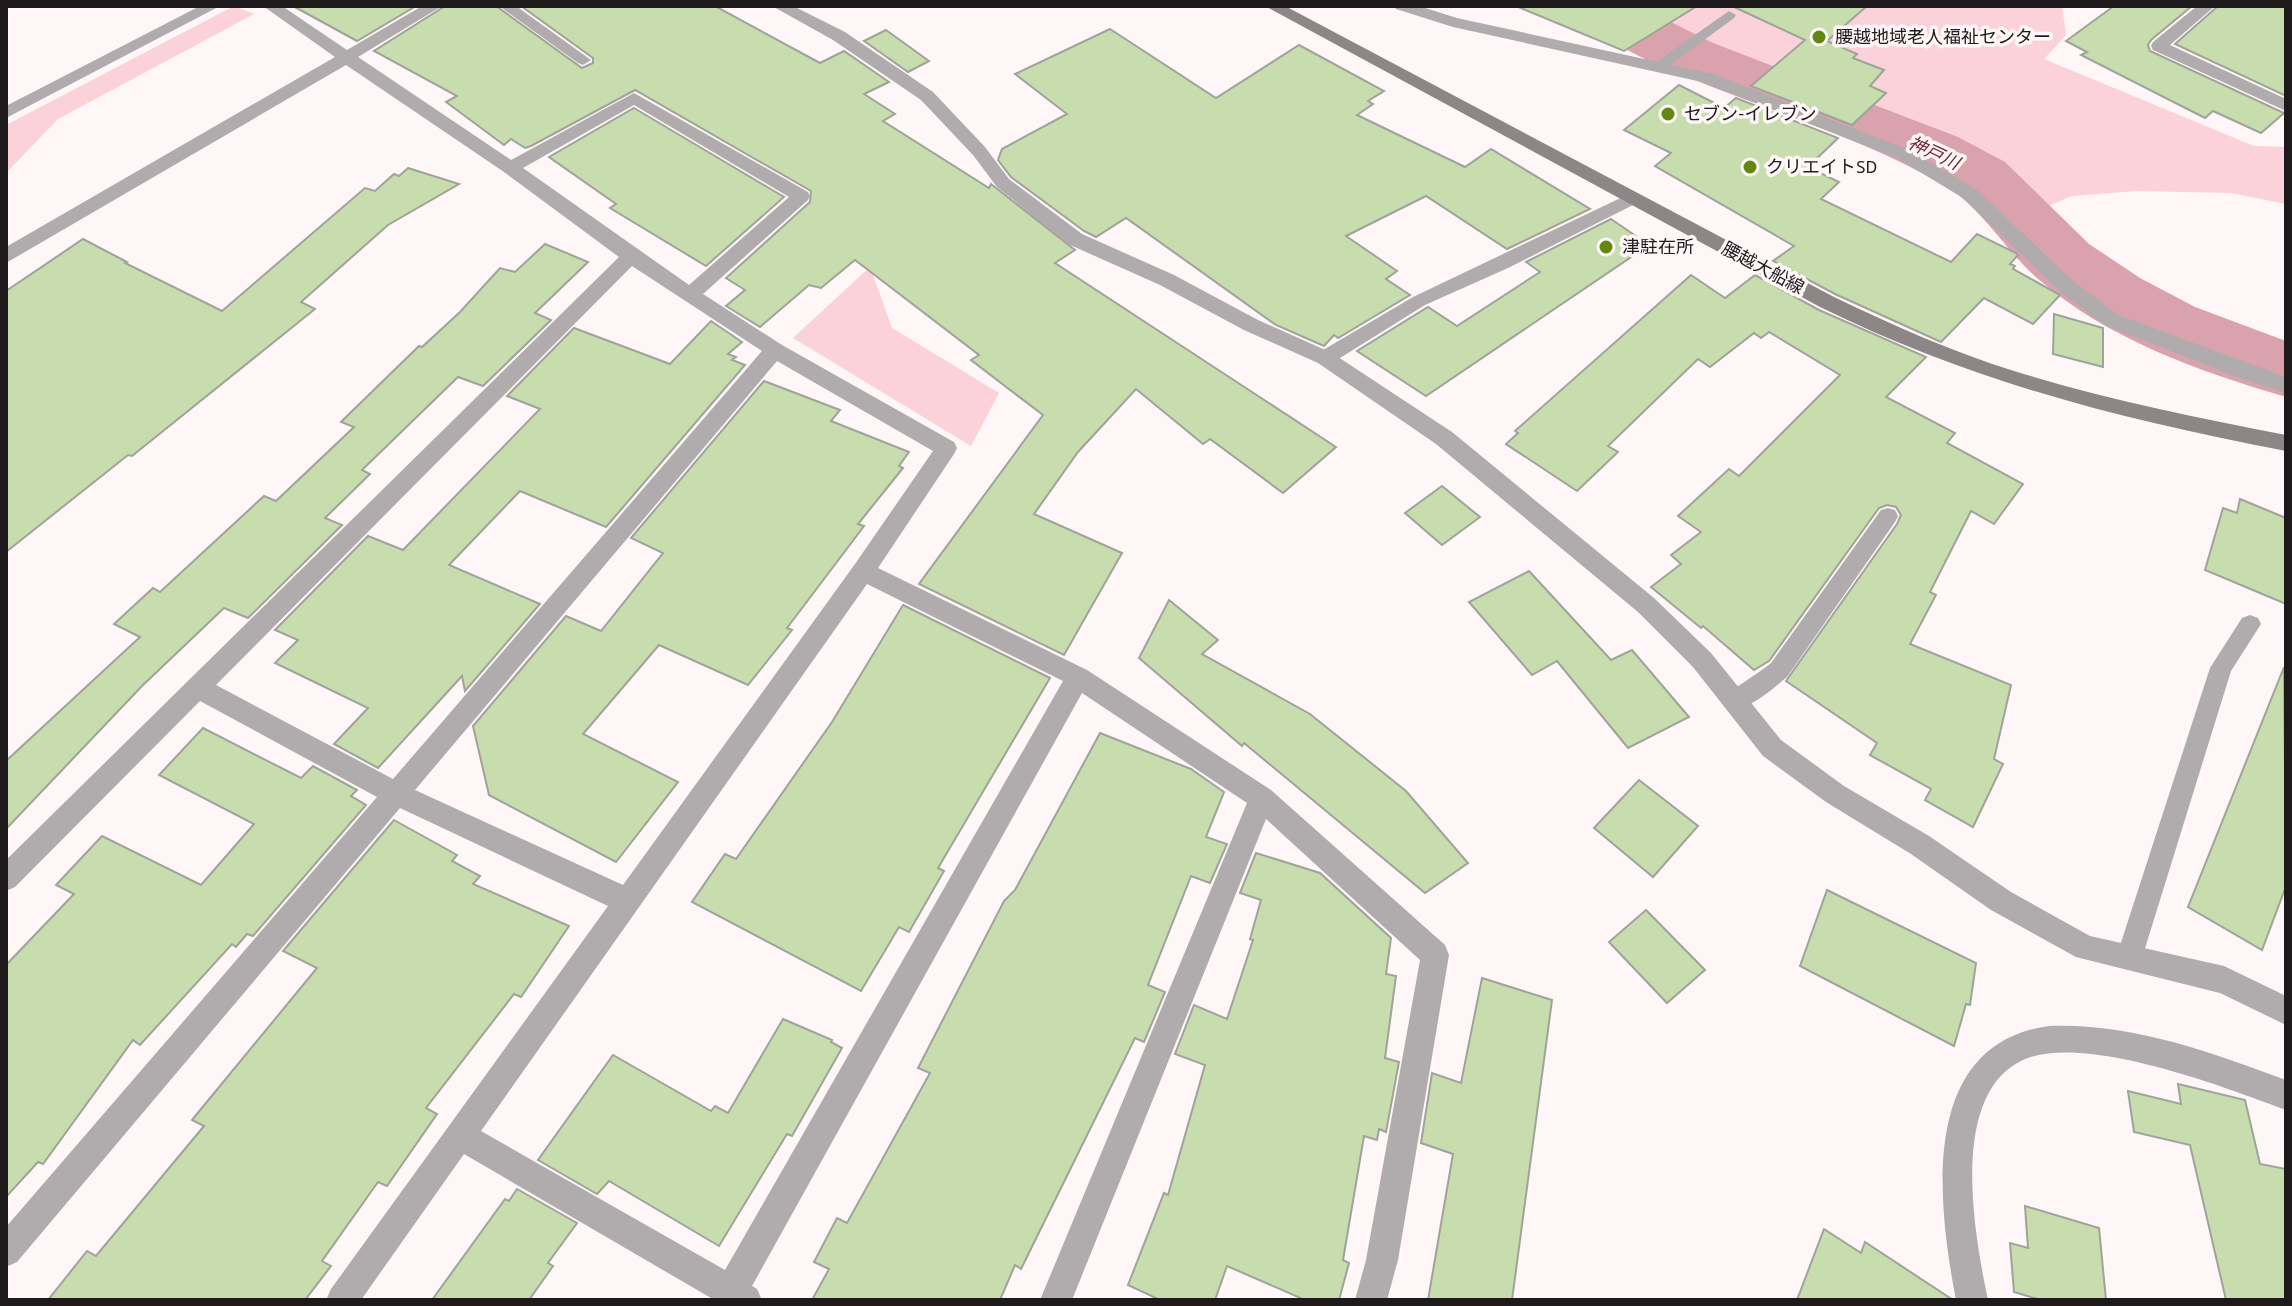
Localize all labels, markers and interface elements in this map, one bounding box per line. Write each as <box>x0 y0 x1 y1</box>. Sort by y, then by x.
place label: 腰越地域老人福祉センター <box>1835 25 2051 48</box>
marker: 腰越地域老人福祉センター <box>1810 28 1828 46</box>
place label: セブン-イレブン <box>1684 102 1816 125</box>
marker: セブン-イレブン <box>1659 105 1677 123</box>
water label: 神戸川 <box>1905 131 1965 175</box>
place label: クリエイトSD <box>1766 155 1877 178</box>
marker: クリエイトSD <box>1741 158 1759 176</box>
place label: 津駐在所 <box>1622 235 1694 258</box>
street label: 腰越大船線 <box>1718 236 1808 299</box>
marker: 津駐在所 <box>1597 238 1615 256</box>

